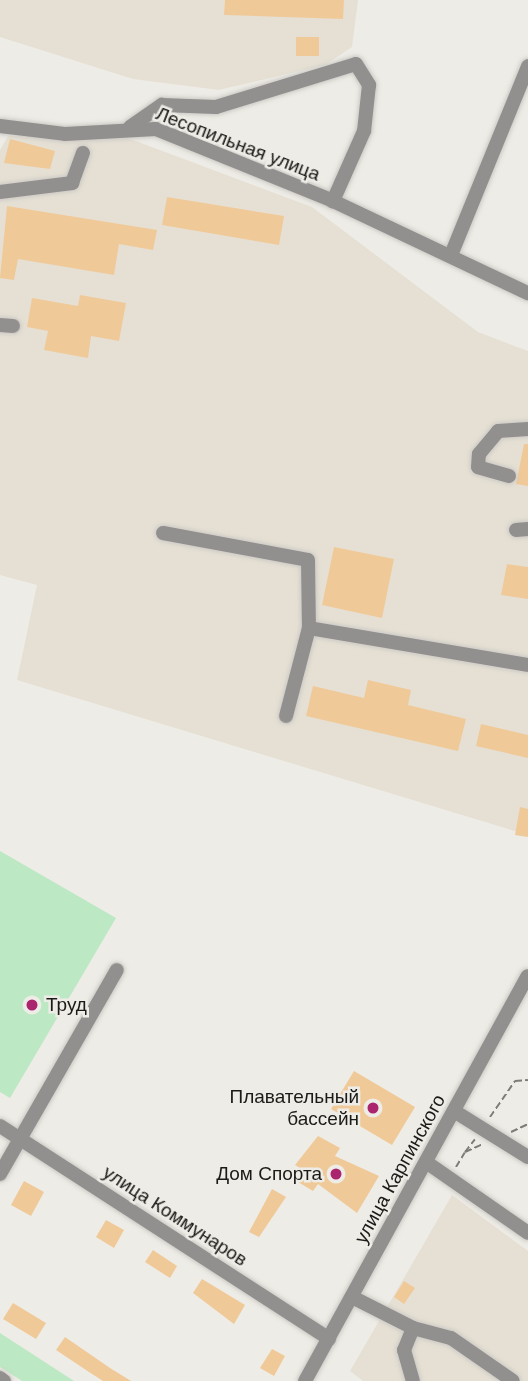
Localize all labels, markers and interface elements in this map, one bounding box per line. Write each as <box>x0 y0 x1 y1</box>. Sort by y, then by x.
street label: Лесопильная улица <box>153 102 323 186</box>
place label: Труд <box>46 994 87 1016</box>
marker: Труд <box>24 997 40 1013</box>
place label: Плавательный бассейн <box>229 1086 359 1130</box>
street label: улица Карпинского <box>350 1091 450 1247</box>
marker: Плавательный бассейн <box>365 1100 381 1116</box>
street label: улица Коммунаров <box>99 1161 251 1271</box>
place label: Дом Спорта <box>216 1163 322 1185</box>
marker: Дом Спорта <box>328 1166 344 1182</box>

